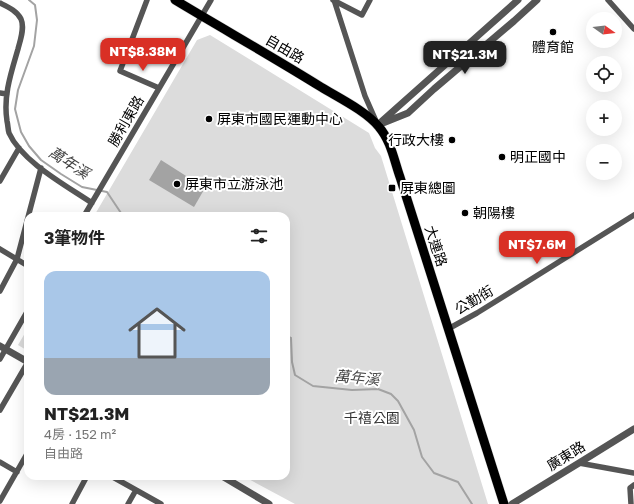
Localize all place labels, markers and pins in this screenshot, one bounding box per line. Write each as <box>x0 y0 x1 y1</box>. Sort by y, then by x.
marker: 體育館 <box>548 27 558 37</box>
pin: NT$8.38M <box>102 38 184 72</box>
place label: 體育館 <box>532 38 574 55</box>
pin: NT$21.3M <box>424 41 506 75</box>
place label: 屏東市國民運動中心 <box>217 110 343 127</box>
marker: 屏東市國民運動中心 <box>204 114 214 124</box>
place label: 行政大樓 <box>388 131 444 148</box>
marker: 行政大樓 <box>447 135 457 145</box>
place label: 明正國中 <box>510 148 566 165</box>
marker: 明正國中 <box>497 152 507 162</box>
place label: 屏東市立游泳池 <box>185 175 283 192</box>
marker: 屏東市立游泳池 <box>172 179 182 189</box>
place label: 屏東總圖 <box>400 179 456 196</box>
marker: 屏東總圖 <box>387 183 397 193</box>
place label: 朝陽樓 <box>473 204 515 221</box>
marker: 朝陽樓 <box>460 208 470 218</box>
pin: NT$7.6M <box>500 231 574 265</box>

